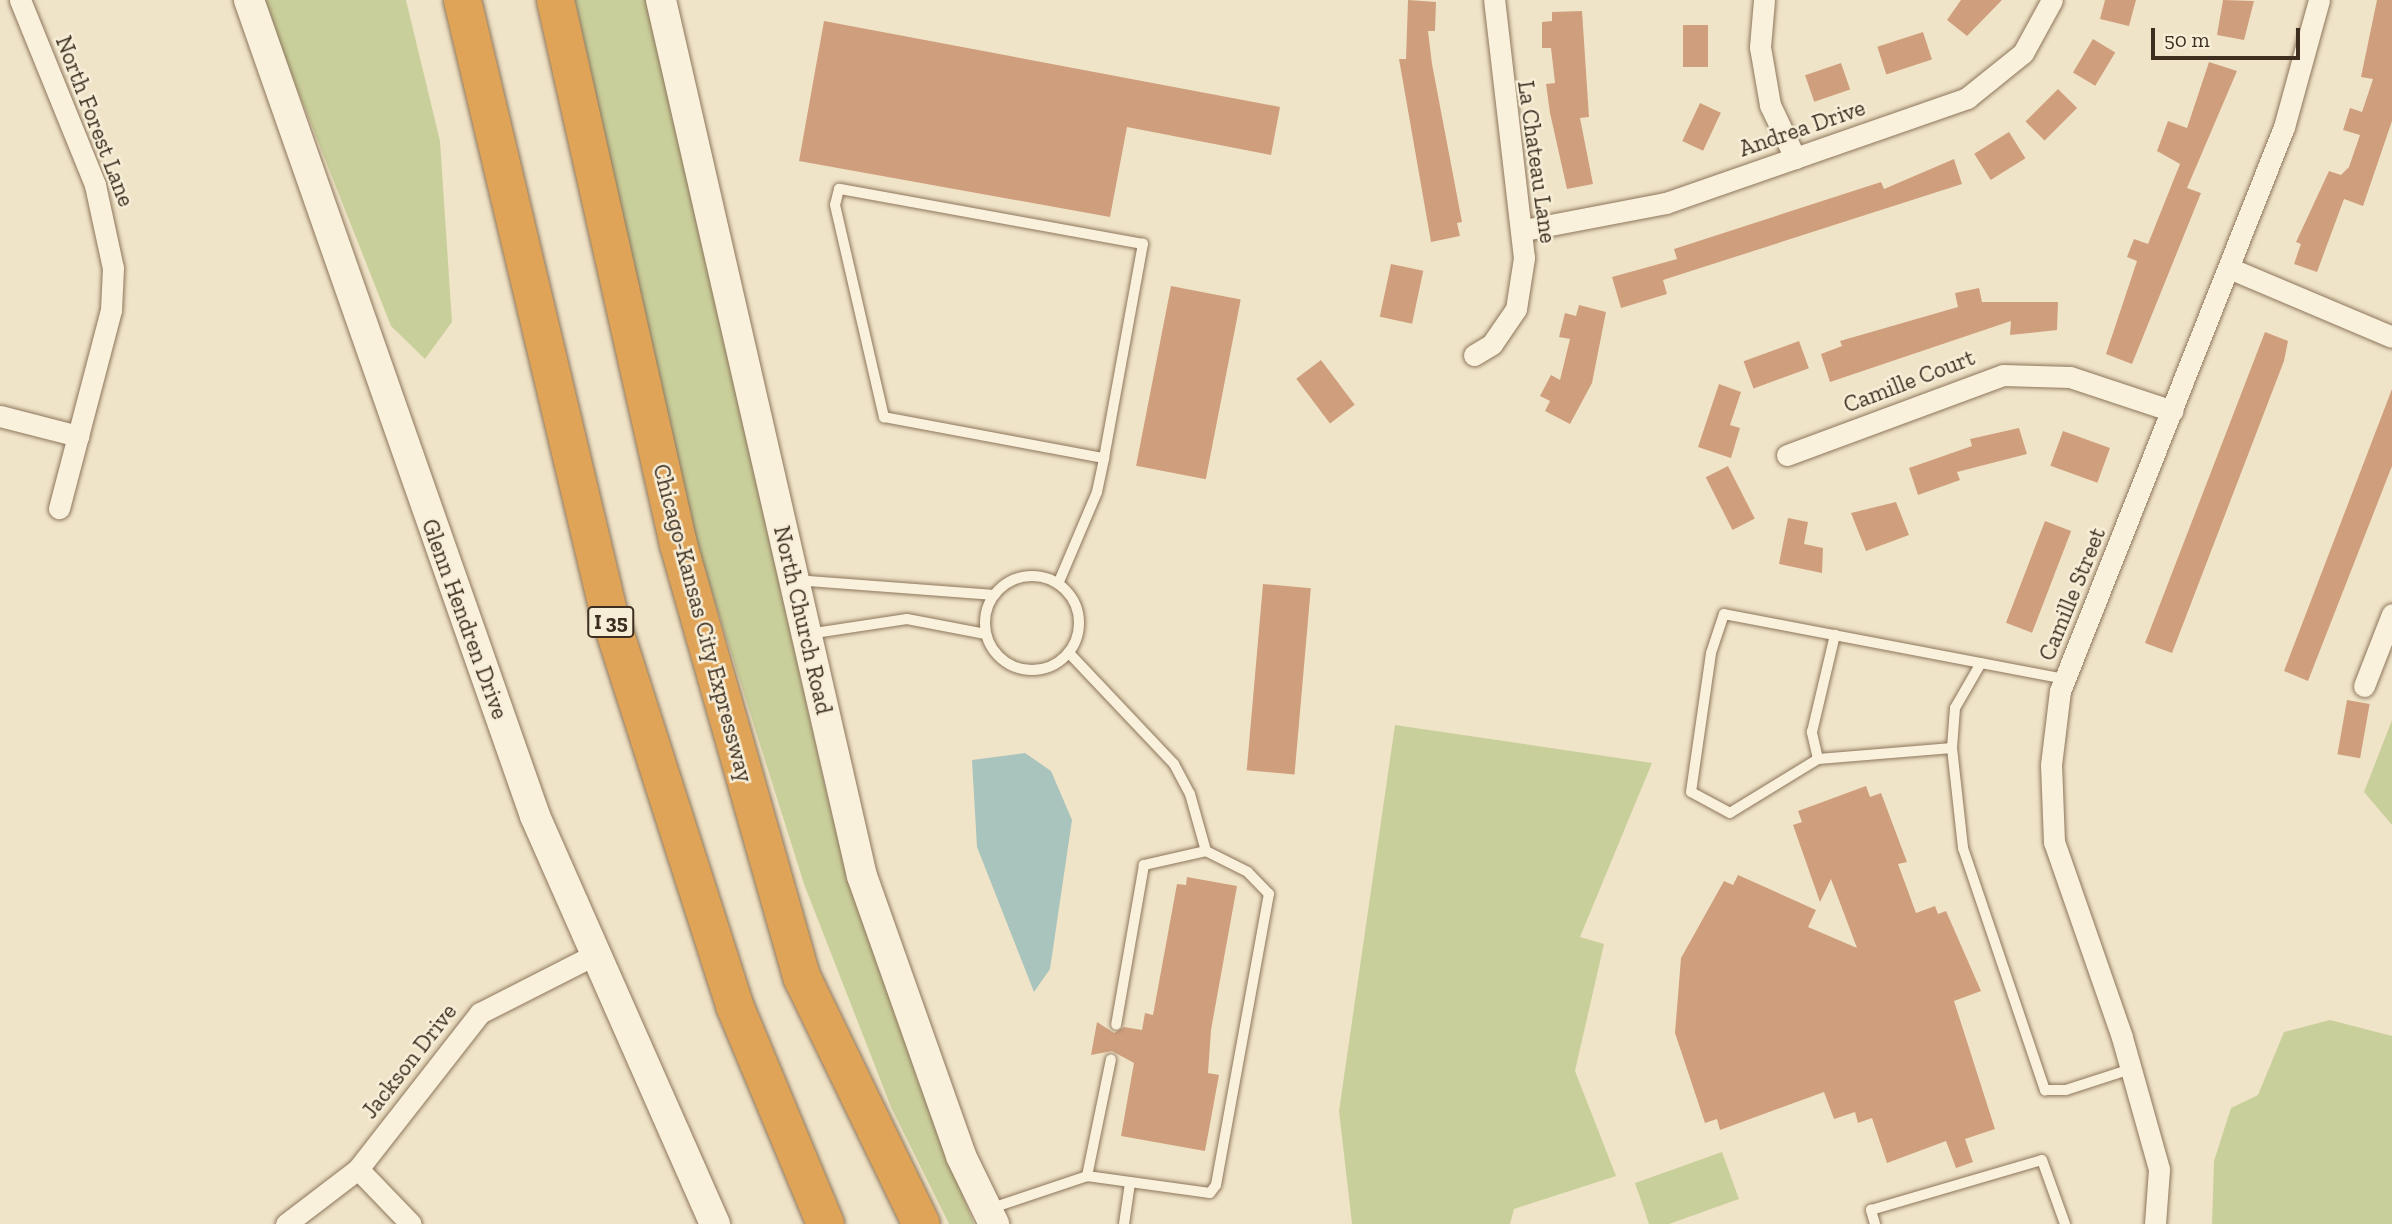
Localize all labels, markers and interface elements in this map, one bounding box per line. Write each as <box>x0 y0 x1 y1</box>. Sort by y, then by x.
scale bar <box>2154 14 2303 58</box>
text: 50 m <box>2164 27 2210 52</box>
street label: North Forest Lane <box>50 32 140 210</box>
street label: La Chateau Lane <box>1512 79 1562 245</box>
street label: Andrea Drive <box>1735 94 1869 162</box>
street label: Camille Court <box>1840 343 1978 419</box>
street label: Chicago-Kansas City Expressway <box>647 461 759 785</box>
street label: Glenn Hendren Drive <box>416 515 514 723</box>
street label: North Church Road <box>768 523 838 717</box>
street label: Camille Street <box>2033 523 2111 665</box>
road number: I 35 <box>586 604 636 640</box>
street label: Jackson Drive <box>356 998 462 1124</box>

